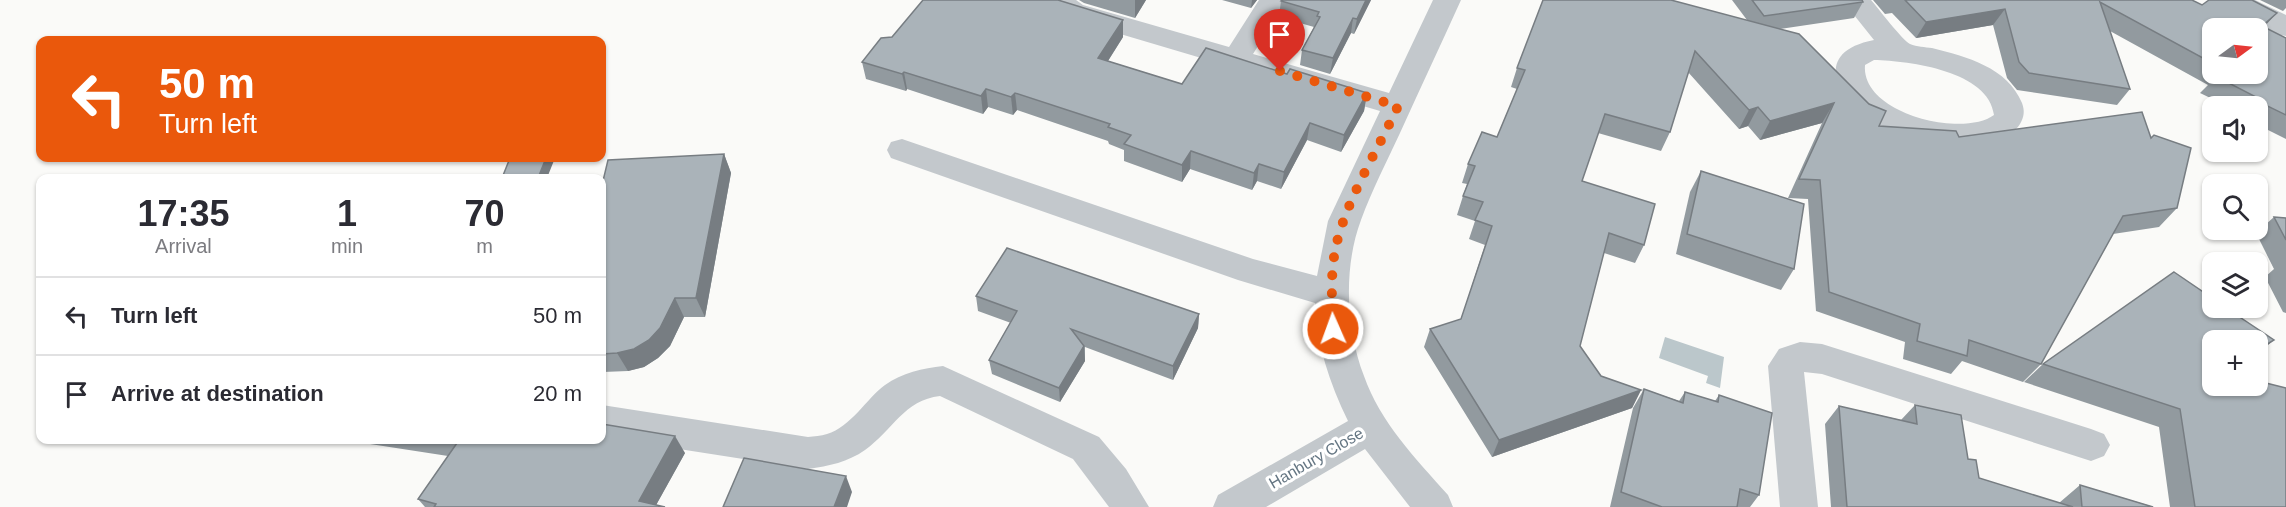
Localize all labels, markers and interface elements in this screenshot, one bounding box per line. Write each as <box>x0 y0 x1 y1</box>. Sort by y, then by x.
pin <box>1254 9 1305 71</box>
icon: arrive <box>1263 18 1296 51</box>
north arrow <box>2202 18 2268 84</box>
map controls <box>2202 18 2268 396</box>
icon: left <box>60 60 138 138</box>
text: 50 m <box>159 60 255 107</box>
button: sound <box>2202 96 2268 162</box>
text: Turn left <box>159 109 257 139</box>
button: search <box>2202 174 2268 240</box>
text: 17:35 <box>137 193 229 234</box>
text: 1 <box>337 193 357 234</box>
text: 70 <box>465 193 505 234</box>
text: Arrival <box>155 235 212 257</box>
text: min <box>331 235 363 257</box>
text: m <box>476 235 493 257</box>
button: layers <box>2202 252 2268 318</box>
position arrow <box>1301 297 1365 361</box>
icon: left <box>60 300 93 333</box>
text: Turn left <box>111 303 197 328</box>
text: 50 m <box>533 303 582 328</box>
button: + <box>2202 330 2268 396</box>
icon: arrive <box>60 378 93 411</box>
text: Arrive at destination <box>111 381 324 406</box>
text: 20 m <box>533 381 582 406</box>
street label: Hanbury Close <box>1266 424 1366 492</box>

